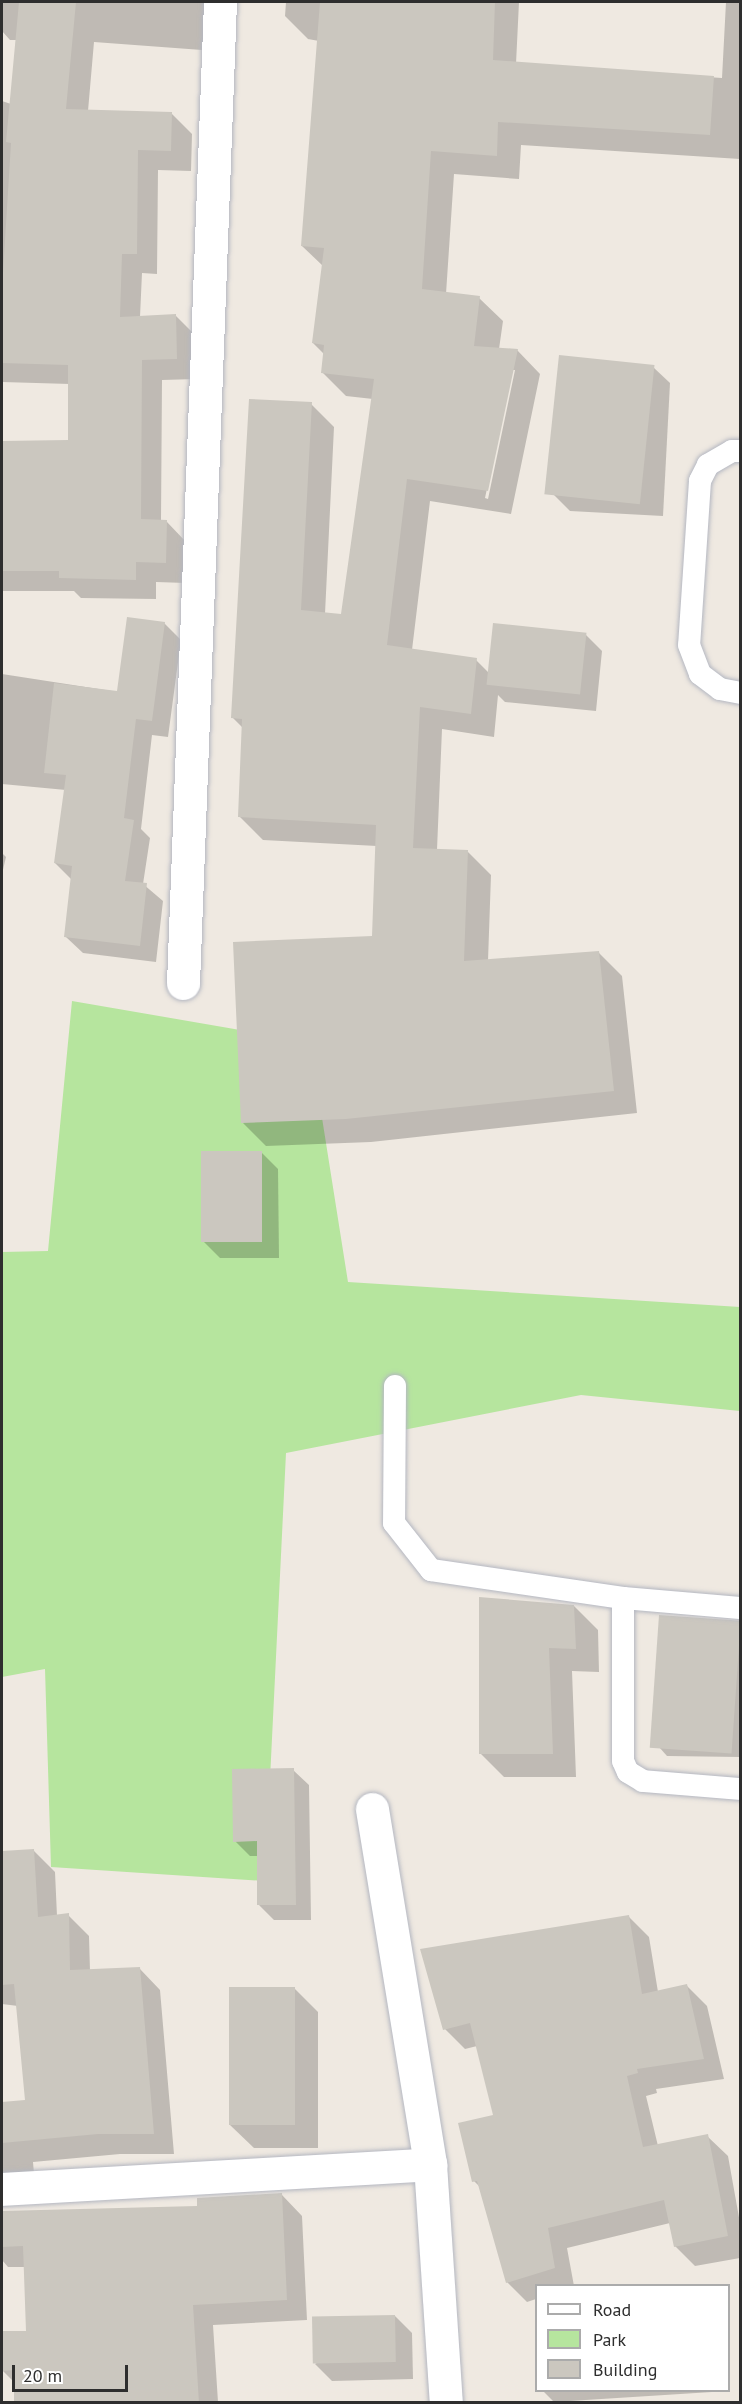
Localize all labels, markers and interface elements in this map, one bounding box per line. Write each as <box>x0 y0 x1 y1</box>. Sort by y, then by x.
legend <box>535 2284 730 2392</box>
text: Road <box>593 2298 631 2321</box>
text: Park <box>593 2328 626 2351</box>
scale bar <box>15 2353 130 2391</box>
text: Building <box>593 2358 657 2381</box>
text: 20 m <box>23 2364 62 2387</box>

